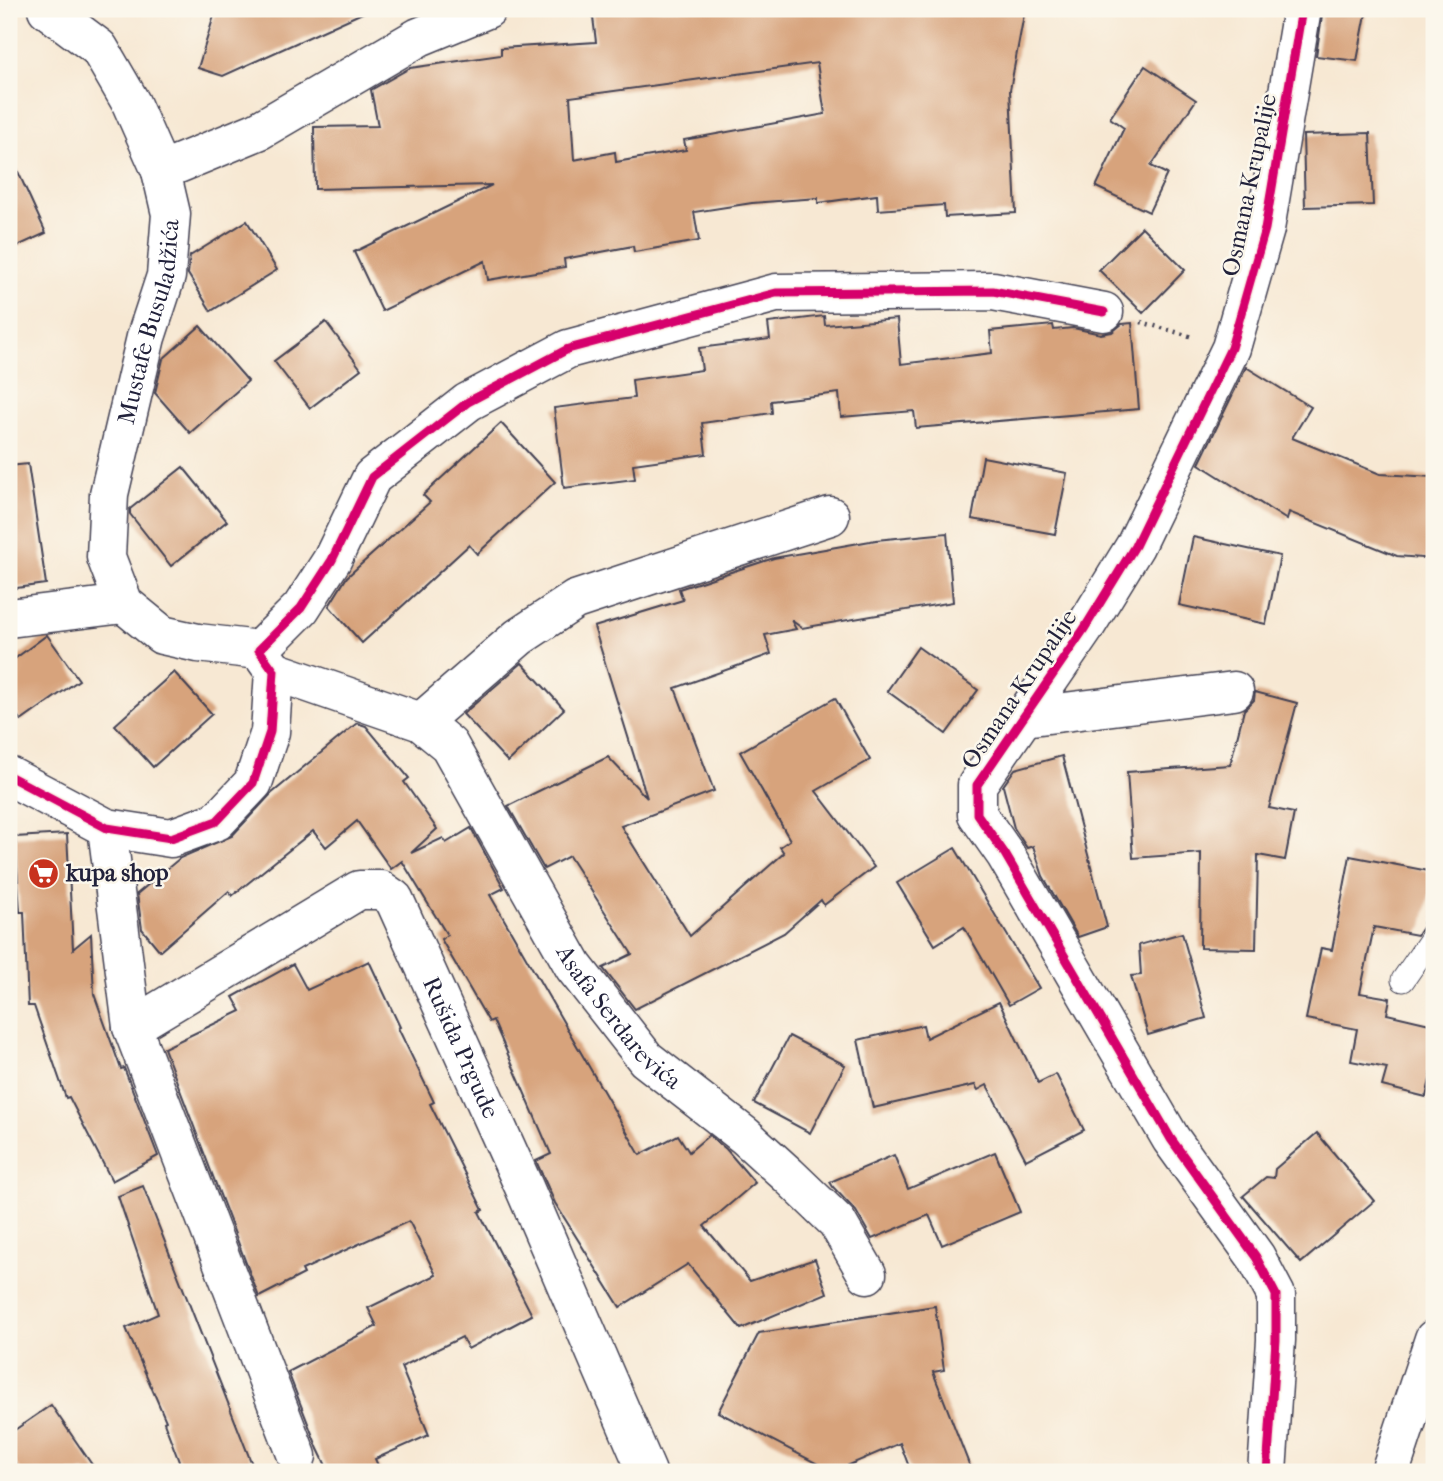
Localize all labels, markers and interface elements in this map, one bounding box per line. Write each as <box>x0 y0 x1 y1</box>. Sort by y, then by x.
street label: Osmana Krupalije <box>1216 91 1282 279</box>
street label: Mustafe Busuladžića <box>112 217 185 427</box>
street label: Osmana Krupalije <box>955 604 1083 774</box>
supermarket icon: kupa shop <box>26 856 60 890</box>
place label: kupa shop <box>65 859 169 887</box>
street label: Asafa Serdarevića <box>550 939 688 1096</box>
street label: Rušida Prgude <box>417 973 505 1123</box>

